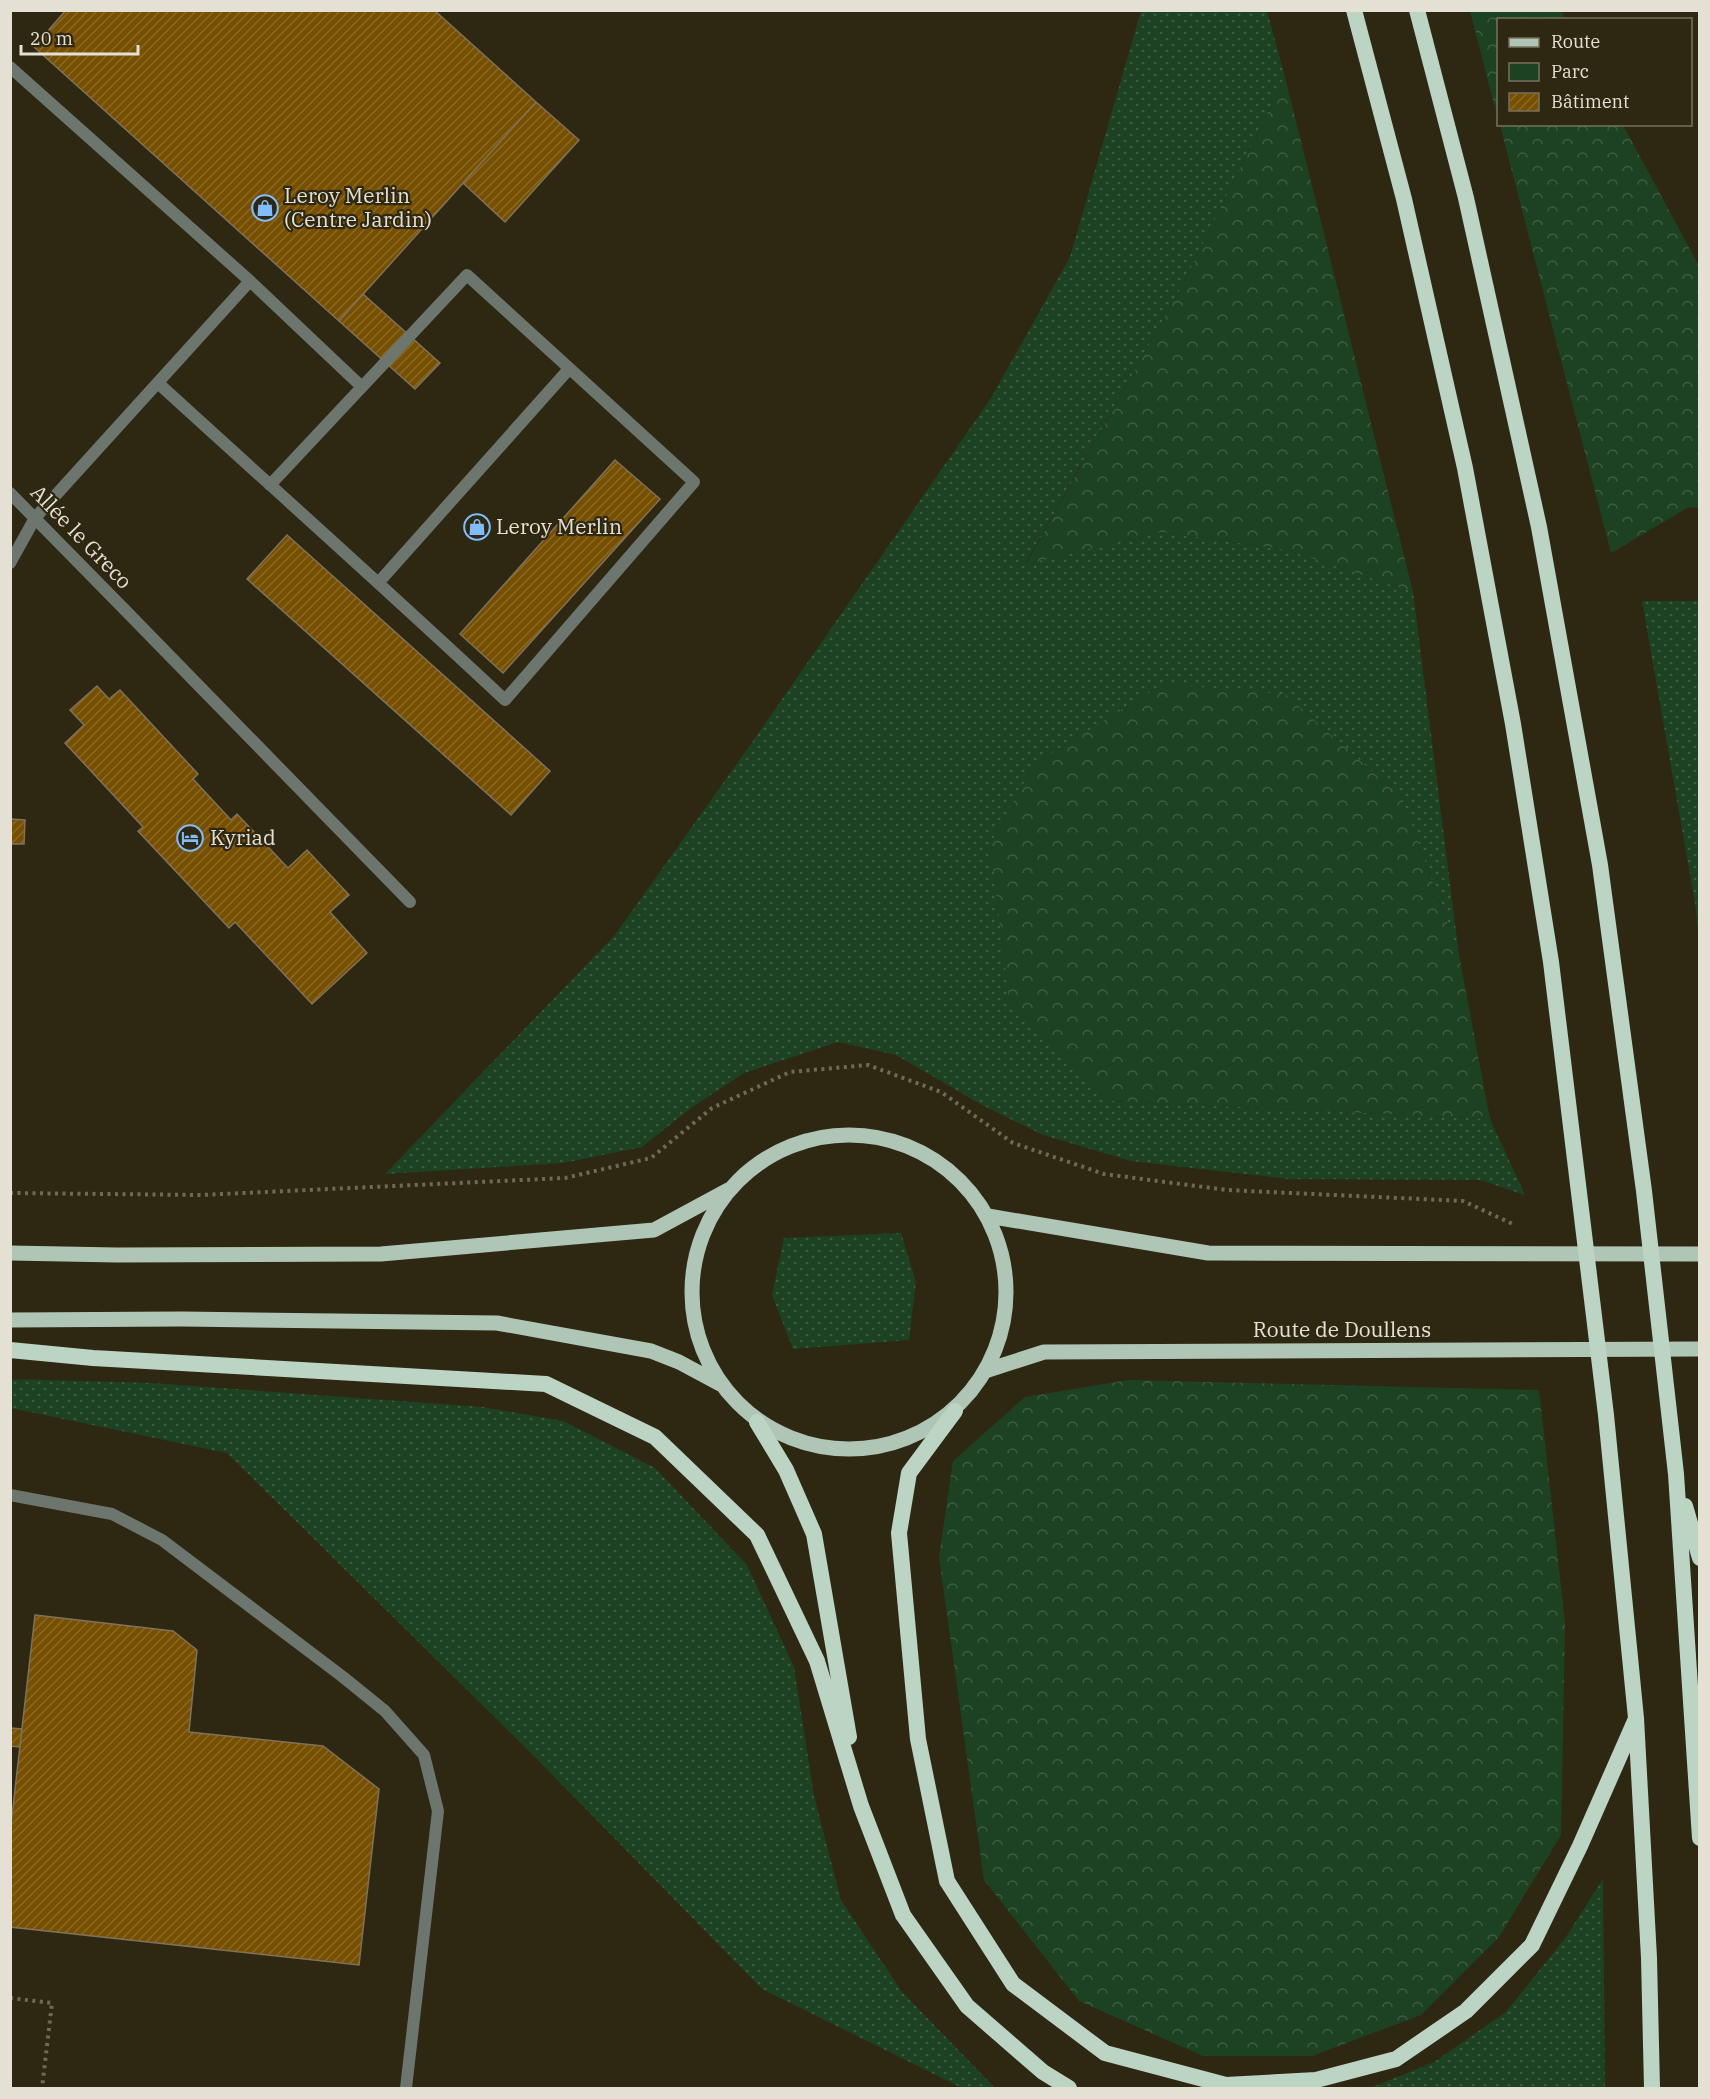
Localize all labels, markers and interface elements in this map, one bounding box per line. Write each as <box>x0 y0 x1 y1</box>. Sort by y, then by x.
scale bar <box>21 18 138 56</box>
legend <box>1497 18 1692 126</box>
text: 20 m <box>30 27 73 50</box>
text: Route <box>1551 30 1600 53</box>
text: Parc <box>1551 60 1589 83</box>
text: Bâtiment <box>1551 90 1629 113</box>
place label: Leroy Merlin (Centre Jardin) <box>284 181 432 233</box>
shop icon: Leroy Merlin (Centre Jardin) <box>250 193 280 223</box>
street label: Allée le Greco <box>25 478 139 595</box>
shop icon: Leroy Merlin <box>462 512 492 542</box>
place label: Leroy Merlin <box>496 512 622 540</box>
hotel icon: Kyriad <box>175 823 205 853</box>
place label: Kyriad <box>210 823 276 851</box>
street label: Route de Doullens <box>1253 1315 1431 1343</box>

